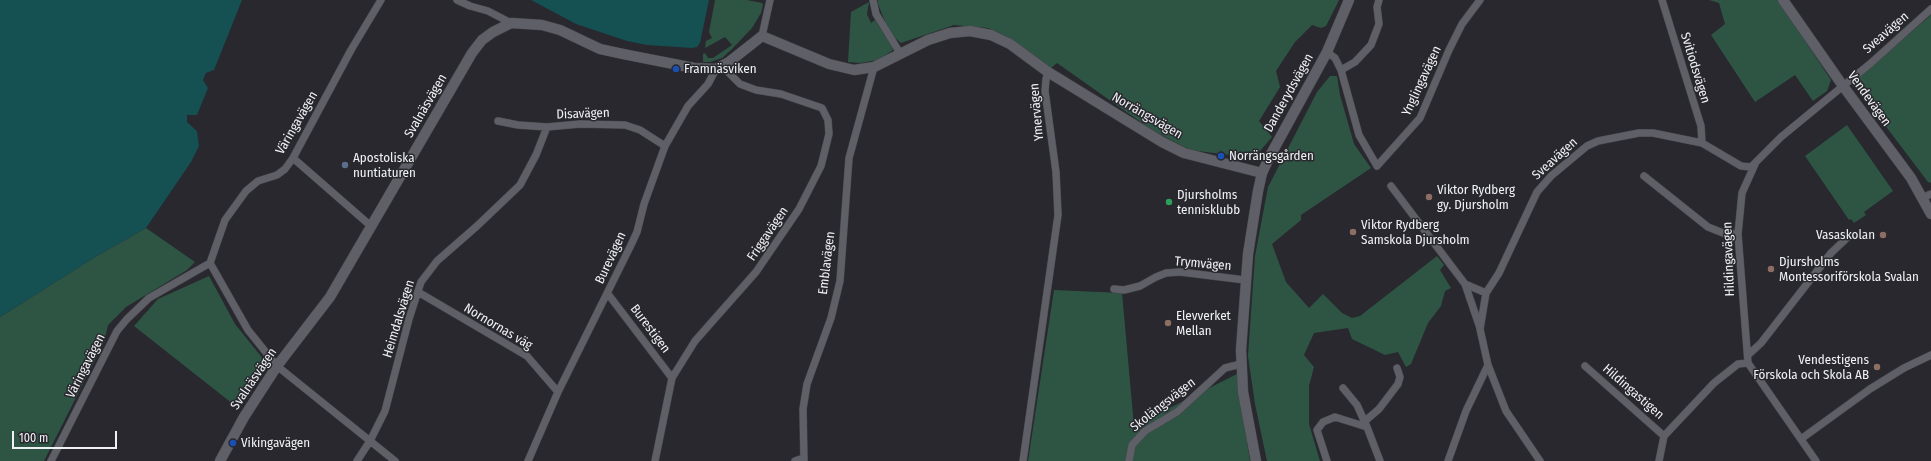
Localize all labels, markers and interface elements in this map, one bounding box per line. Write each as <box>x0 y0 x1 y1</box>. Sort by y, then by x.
street label: Sveavägen <box>1860 9 1912 57</box>
street label: Svitiodsvägen <box>1677 31 1713 105</box>
street label: Ynglingavägen <box>1399 44 1445 118</box>
street label: Danderydsvägen <box>1261 51 1317 135</box>
place label: Framnäsviken <box>684 61 757 77</box>
marker: Framnäsviken <box>671 64 681 74</box>
street label: Vendevägen <box>1844 69 1894 129</box>
street label: Svalnäsvägen <box>401 71 451 141</box>
street label: Ymervägen <box>1027 83 1047 141</box>
street label: Väringavägen <box>273 89 321 157</box>
street label: Norrängsvägen <box>1109 89 1185 143</box>
street label: Disavägen <box>556 105 610 123</box>
street label: Sveavägen <box>1529 135 1581 183</box>
place label: Norrängsgården <box>1229 148 1314 164</box>
place label: Apostoliska nuntiaturen <box>353 150 416 181</box>
marker: Norrängsgården <box>1216 151 1226 161</box>
marker: Apostoliska nuntiaturen <box>340 160 350 170</box>
place label: Viktor Rydberg gy. Djursholm <box>1437 182 1515 213</box>
place label: Djursholms tennisklubb <box>1177 187 1240 218</box>
marker: Viktor Rydberg gy. Djursholm <box>1424 192 1434 202</box>
marker: Djursholms tennisklubb <box>1164 197 1174 207</box>
street label: Friggavägen <box>744 204 792 264</box>
place label: Viktor Rydberg Samskola Djursholm <box>1361 217 1470 248</box>
street label: Hildingavägen <box>1720 221 1738 297</box>
marker: Viktor Rydberg Samskola Djursholm <box>1348 227 1358 237</box>
place label: Vasaskolan <box>1816 227 1875 243</box>
street label: Burevägen <box>592 230 630 286</box>
marker: Vasaskolan <box>1878 230 1888 240</box>
street label: Emblavägen <box>815 231 839 295</box>
street label: Trymvägen <box>1174 254 1232 274</box>
place label: Djursholms Montessoriförskola Svalan <box>1779 254 1919 285</box>
marker: Djursholms Montessoriförskola Svalan <box>1766 264 1776 274</box>
street label: Heimdalsvägen <box>380 278 418 360</box>
street label: Nornornas väg <box>461 300 535 354</box>
street label: Burestigen <box>627 302 673 356</box>
place label: Elevverket Mellan <box>1176 308 1231 339</box>
marker: Elevverket Mellan <box>1163 318 1173 328</box>
street label: Väringavägen <box>63 331 109 401</box>
street label: Svalnäsvägen <box>228 345 280 413</box>
place label: Vendestigens Förskola och Skola AB <box>1753 352 1869 383</box>
street label: Hildingastigen <box>1599 361 1667 423</box>
marker: Vendestigens Förskola och Skola AB <box>1872 362 1882 372</box>
street label: Skolängsvägen <box>1127 375 1199 435</box>
scale bar <box>14 423 119 449</box>
text: 100 m <box>19 431 48 445</box>
place label: Vikingavägen <box>241 435 310 451</box>
marker: Vikingavägen <box>228 438 238 448</box>

